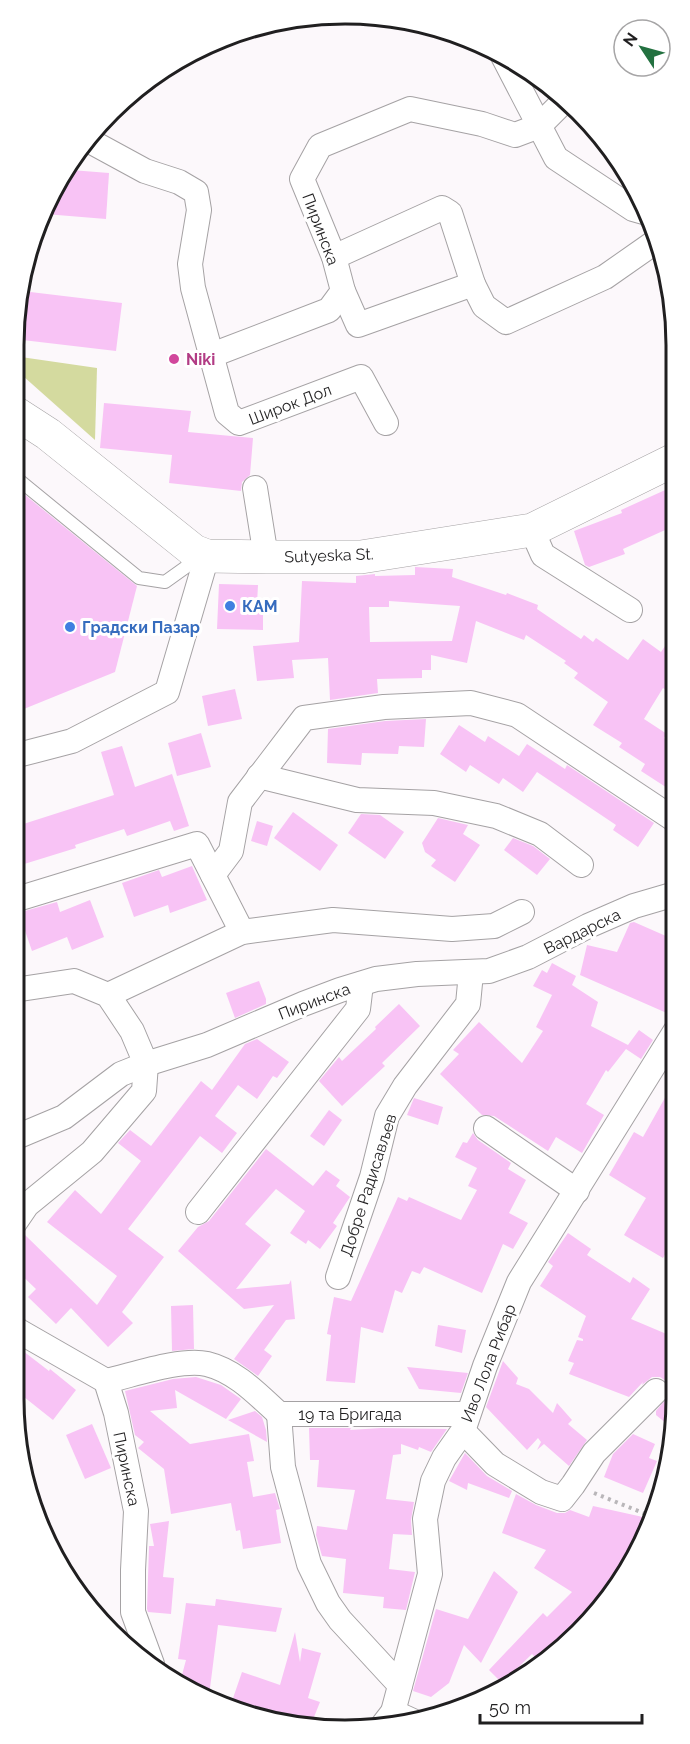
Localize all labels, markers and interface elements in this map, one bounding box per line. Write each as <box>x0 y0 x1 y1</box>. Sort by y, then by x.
north arrow <box>612 18 672 78</box>
text: N <box>619 29 642 50</box>
street label: Пиринска <box>298 191 343 268</box>
place label: Niki <box>186 350 215 369</box>
marker: Niki <box>167 352 181 366</box>
street label: Широк Дол <box>246 380 334 429</box>
street label: Sutyeska St. <box>284 544 374 567</box>
place label: КАМ <box>242 597 278 616</box>
marker: КАМ <box>223 599 237 613</box>
place label: Градски Пазар <box>82 618 200 637</box>
marker: Градски Пазар <box>63 620 77 634</box>
street label: Вардарска <box>541 905 624 958</box>
street label: Пиринска <box>276 979 353 1024</box>
street label: Добре Радисављев <box>336 1111 401 1259</box>
street label: Иво Лола Рибар <box>457 1301 520 1425</box>
street label: 19 та Бригада <box>298 1405 402 1424</box>
street label: Пиринска <box>109 1430 144 1508</box>
scale bar <box>480 1687 642 1725</box>
text: 50 m <box>489 1697 531 1718</box>

